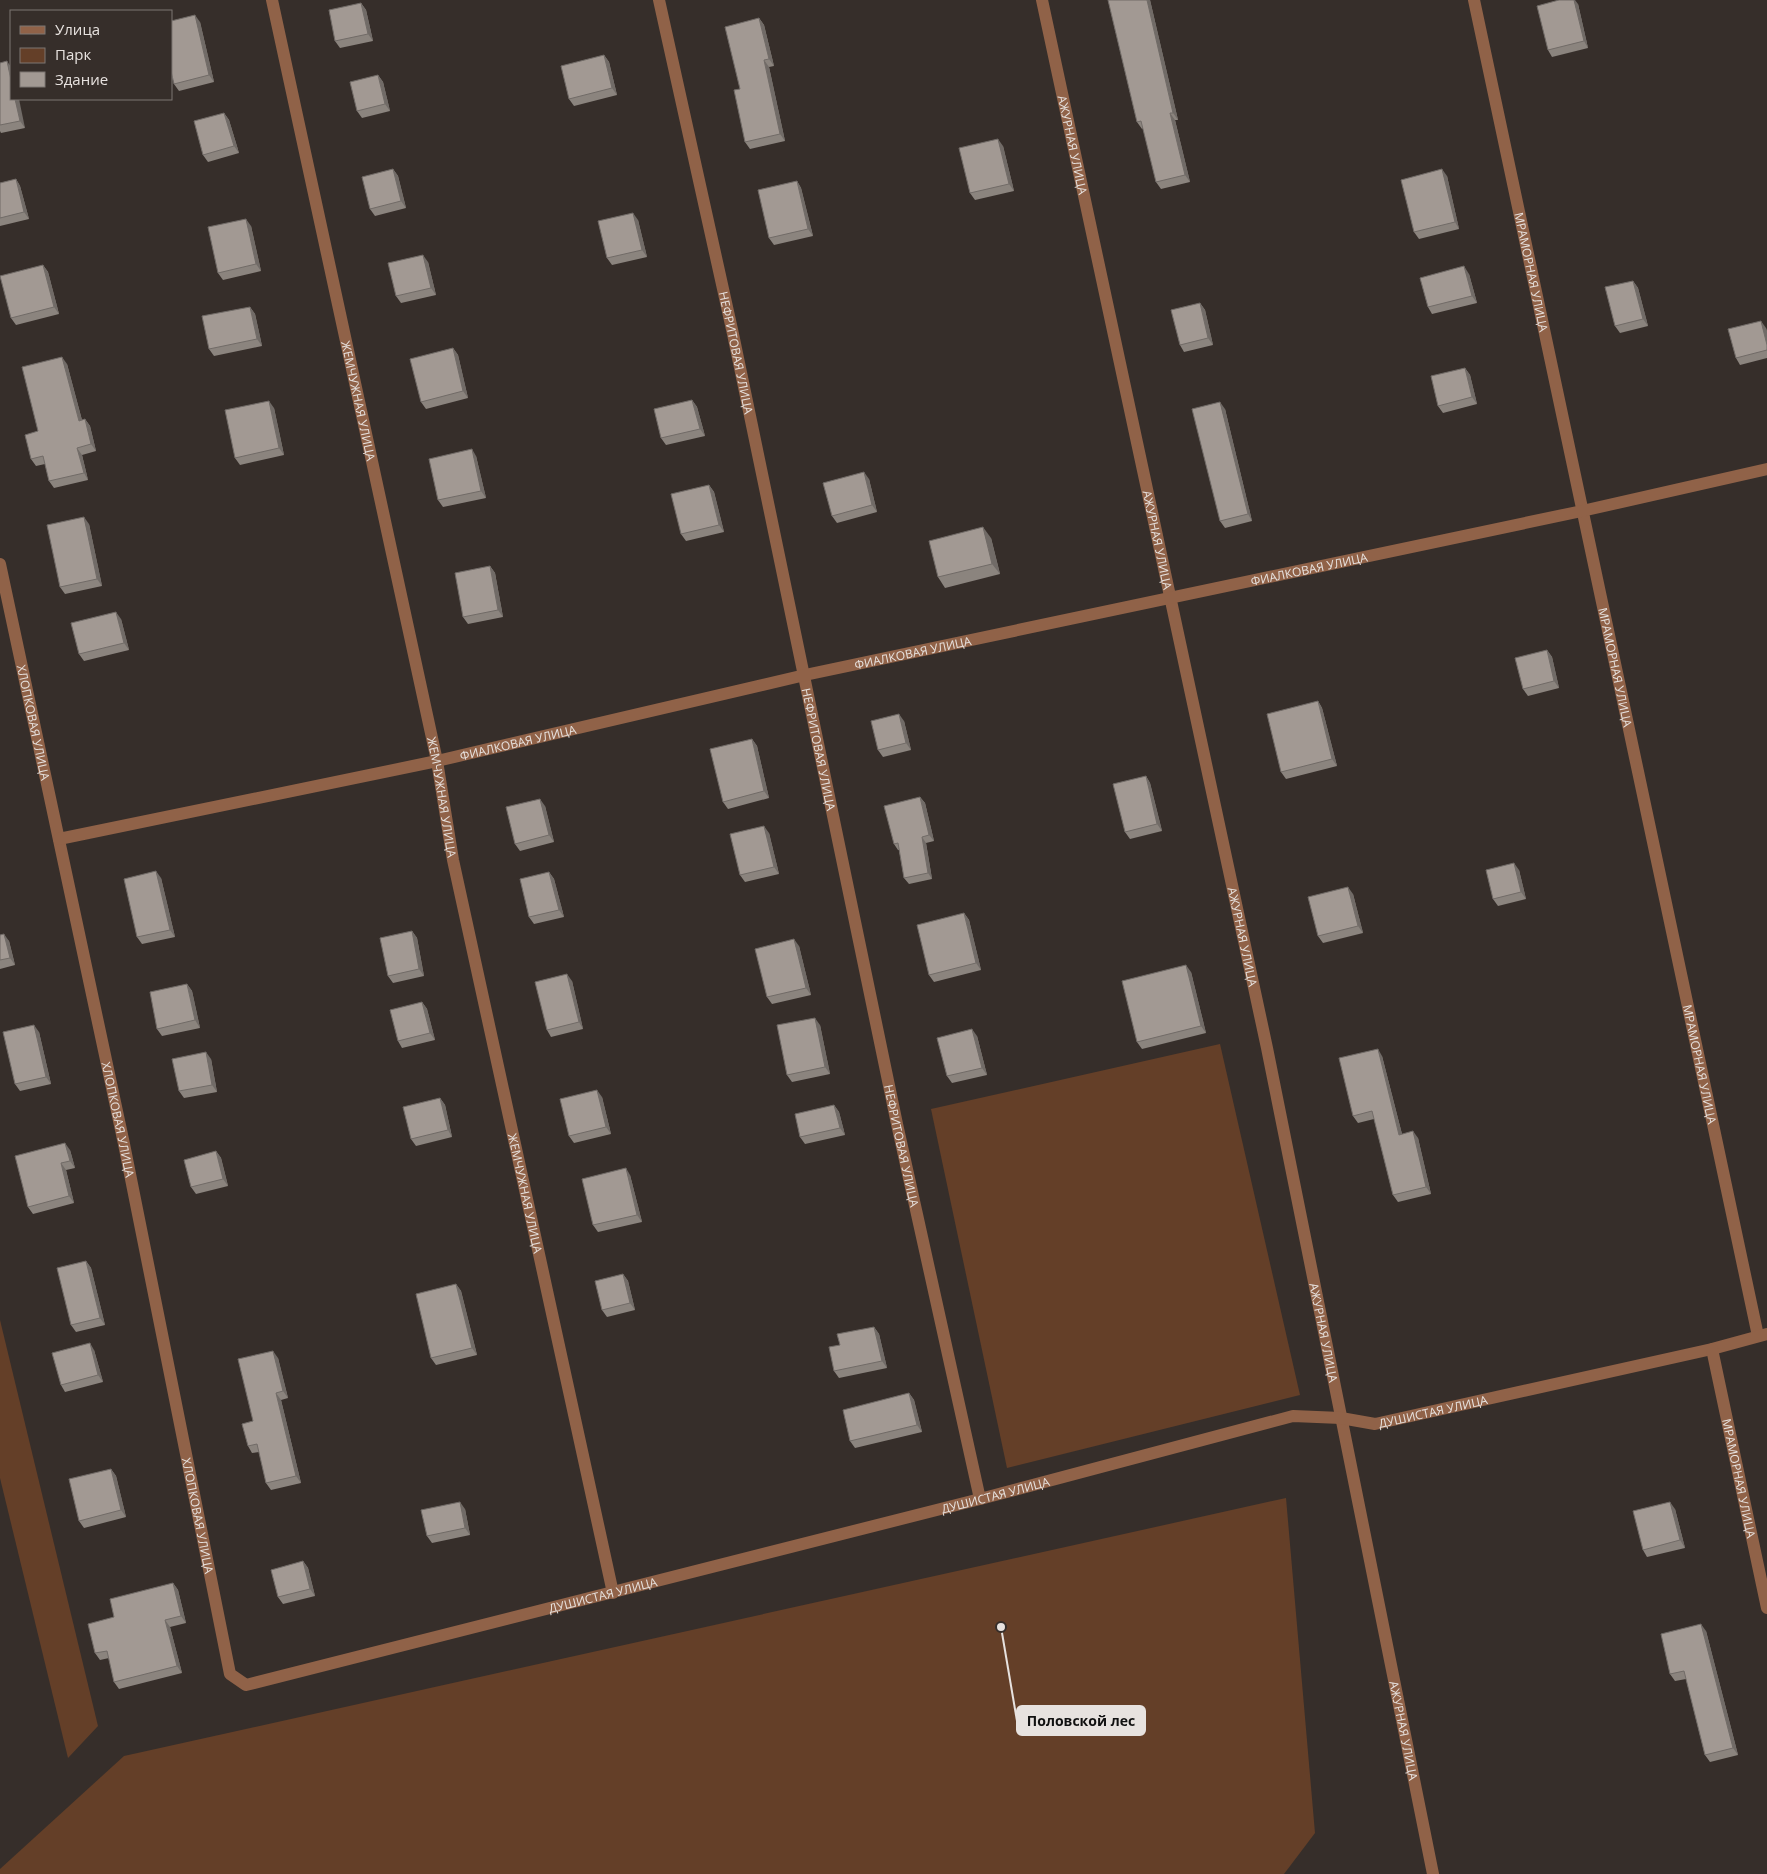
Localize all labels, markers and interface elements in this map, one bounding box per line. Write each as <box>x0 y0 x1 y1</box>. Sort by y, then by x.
legend <box>10 10 172 100</box>
text: Улица <box>55 19 100 39</box>
text: Парк <box>55 44 91 64</box>
text: Здание <box>55 69 108 89</box>
street label: АЖУРНАЯ УЛИЦА <box>1054 94 1092 196</box>
street label: МРАМОРНАЯ УЛИЦА <box>1511 211 1553 334</box>
street label: НЕФРИТОВАЯ УЛИЦА <box>715 290 758 416</box>
street label: ЖЕМЧУЖНАЯ УЛИЦА <box>338 339 380 463</box>
street label: АЖУРНАЯ УЛИЦА <box>1139 489 1177 591</box>
street label: ФИАЛКОВАЯ УЛИЦА <box>1249 548 1369 589</box>
street label: МРАМОРНАЯ УЛИЦА <box>1595 606 1637 729</box>
street label: ФИАЛКОВАЯ УЛИЦА <box>853 632 973 673</box>
street label: ХЛОПКОВАЯ УЛИЦА <box>13 663 55 782</box>
street label: НЕФРИТОВАЯ УЛИЦА <box>798 686 840 812</box>
street label: ФИАЛКОВАЯ УЛИЦА <box>458 720 578 764</box>
street label: ЖЕМЧУЖНАЯ УЛИЦА <box>423 735 461 859</box>
street label: АЖУРНАЯ УЛИЦА <box>1224 886 1262 988</box>
street label: МРАМОРНАЯ УЛИЦА <box>1679 1003 1721 1126</box>
street label: ХЛОПКОВАЯ УЛИЦА <box>98 1060 139 1179</box>
street label: НЕФРИТОВАЯ УЛИЦА <box>880 1083 924 1209</box>
street label: ЖЕМЧУЖНАЯ УЛИЦА <box>504 1132 547 1255</box>
street label: АЖУРНАЯ УЛИЦА <box>1306 1281 1343 1384</box>
street label: ДУШИСТАЯ УЛИЦА <box>1377 1391 1489 1431</box>
street label: МРАМОРНАЯ УЛИЦА <box>1718 1417 1760 1540</box>
street label: ХЛОПКОВАЯ УЛИЦА <box>178 1456 218 1575</box>
street label: ДУШИСТАЯ УЛИЦА <box>939 1472 1052 1517</box>
street label: ДУШИСТАЯ УЛИЦА <box>547 1573 659 1616</box>
street label: АЖУРНАЯ УЛИЦА <box>1386 1679 1423 1782</box>
callout: Половской лес <box>1017 1706 1145 1735</box>
text: Половской лес <box>1027 1711 1135 1730</box>

